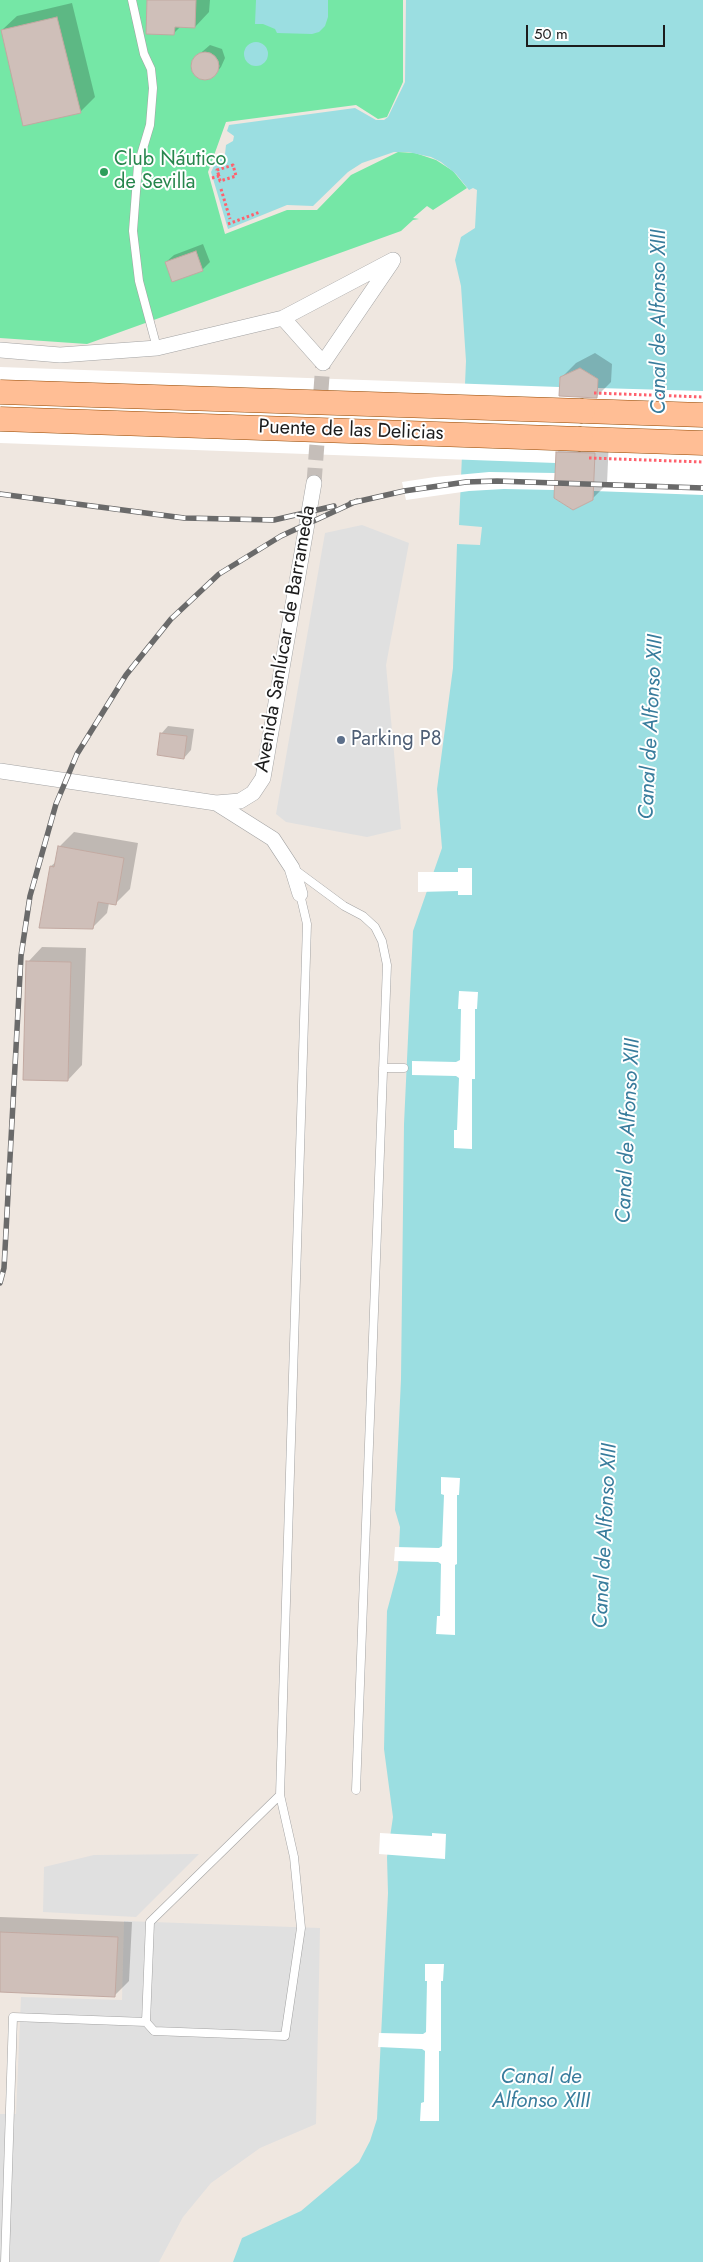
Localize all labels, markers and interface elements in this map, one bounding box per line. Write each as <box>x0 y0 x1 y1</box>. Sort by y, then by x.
scale bar <box>528 15 667 47</box>
text: 50 m <box>534 23 568 45</box>
place label: Club Náutico de Sevilla <box>114 148 226 195</box>
marker: Club Náutico de Sevilla <box>98 166 110 178</box>
water label: Canal de Alfonso XIII <box>647 229 673 415</box>
street label: Puente de las Delicias <box>258 416 444 446</box>
street label: Avenida Sanlúcar de Barrameda <box>251 504 321 774</box>
water label: Canal de Alfonso XIII <box>635 634 669 820</box>
place label: Parking P8 <box>351 728 442 752</box>
marker: Parking P8 <box>335 734 347 746</box>
water label: Canal de Alfonso XIII <box>612 1038 646 1224</box>
water label: Canal de Alfonso XIII <box>589 1443 623 1629</box>
water label: Canal de Alfonso XIII <box>492 2065 590 2115</box>

